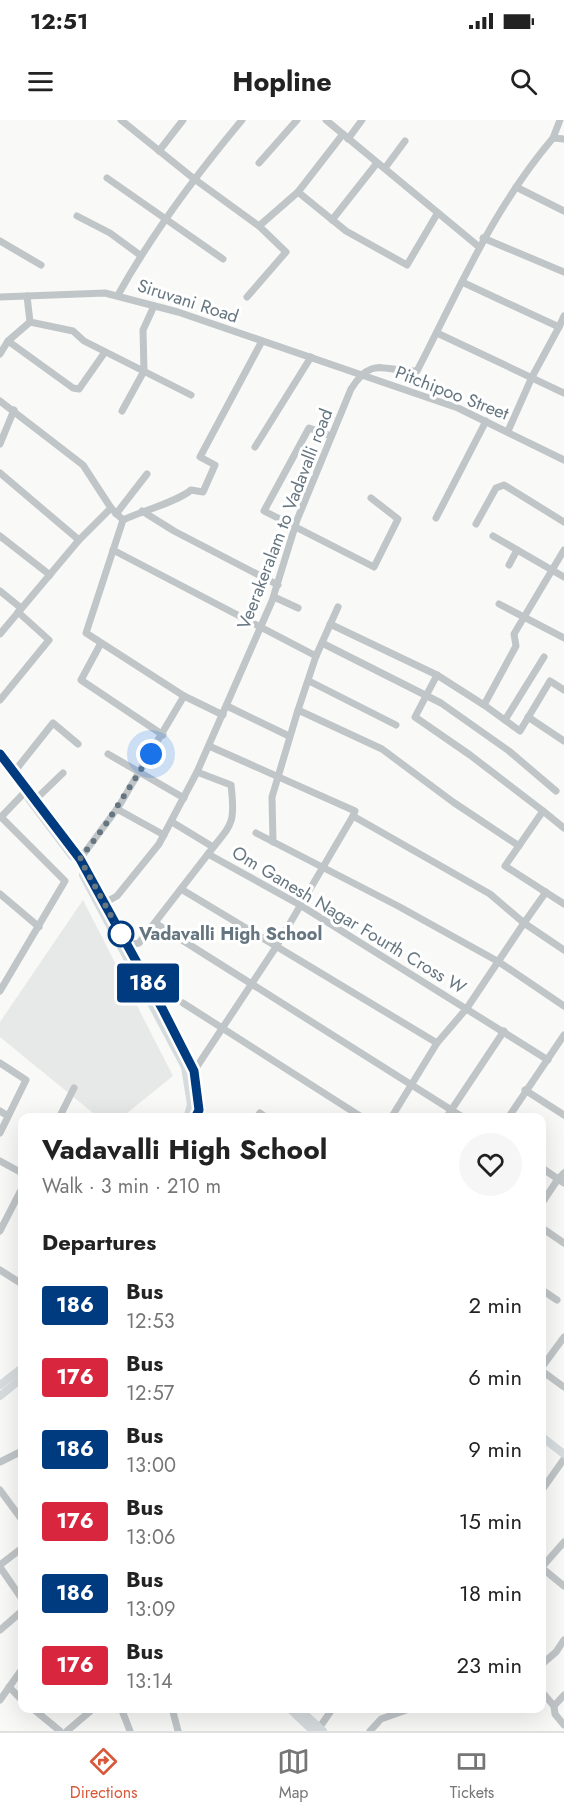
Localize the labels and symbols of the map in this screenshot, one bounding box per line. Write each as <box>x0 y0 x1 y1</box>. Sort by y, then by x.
street label: Siruvani Road <box>134 272 242 330</box>
street label: Pitchipoo Street <box>391 359 513 427</box>
street label: Veerakeralam to Vadavalli road <box>231 405 339 633</box>
your location <box>136 739 166 769</box>
street label: Om Ganesh Nagar Fourth Cross W <box>227 840 471 1001</box>
marker: Vadavalli High School <box>108 921 134 947</box>
place label: Vadavalli High School <box>138 921 322 947</box>
line badge: 186 <box>114 964 182 1002</box>

